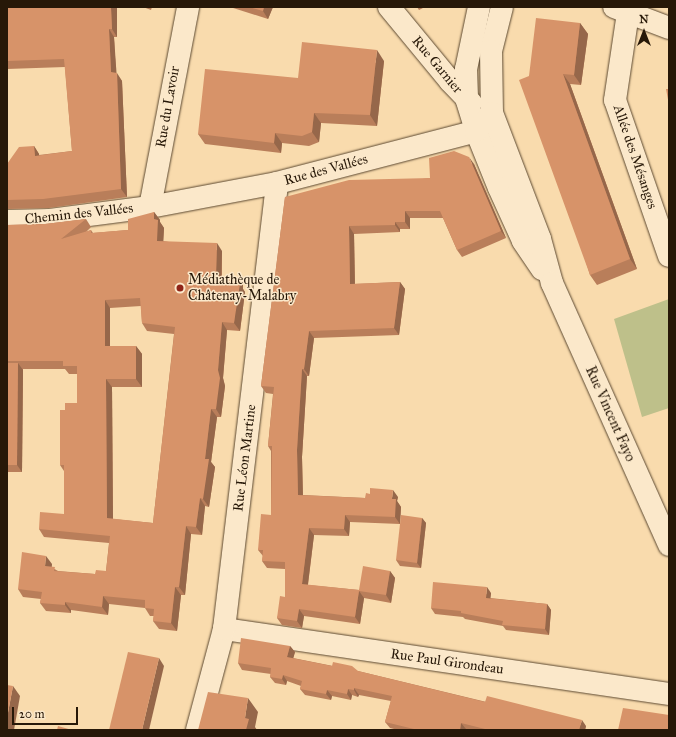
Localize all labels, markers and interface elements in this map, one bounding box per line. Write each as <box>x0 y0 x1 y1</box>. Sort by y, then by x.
north arrow <box>624 12 664 52</box>
text: N <box>639 13 649 26</box>
street label: Rue Garnier <box>408 33 466 97</box>
street label: Rue du Lavoir <box>153 65 183 149</box>
street label: Allée des Mésanges <box>609 103 661 211</box>
street label: Rue des Vallées <box>282 151 370 189</box>
street label: Chemin des Vallées <box>24 200 134 228</box>
place label: Médiathèque de Châtenay-Malabry <box>188 272 296 304</box>
marker: Médiathèque de Châtenay-Malabry <box>175 283 185 293</box>
street label: Rue Vincent Fayo <box>581 364 639 464</box>
street label: Rue Léon Martine <box>230 403 260 513</box>
street label: Rue Paul Girondeau <box>389 646 505 678</box>
scale bar <box>14 699 80 725</box>
text: 20 m <box>19 707 45 721</box>

